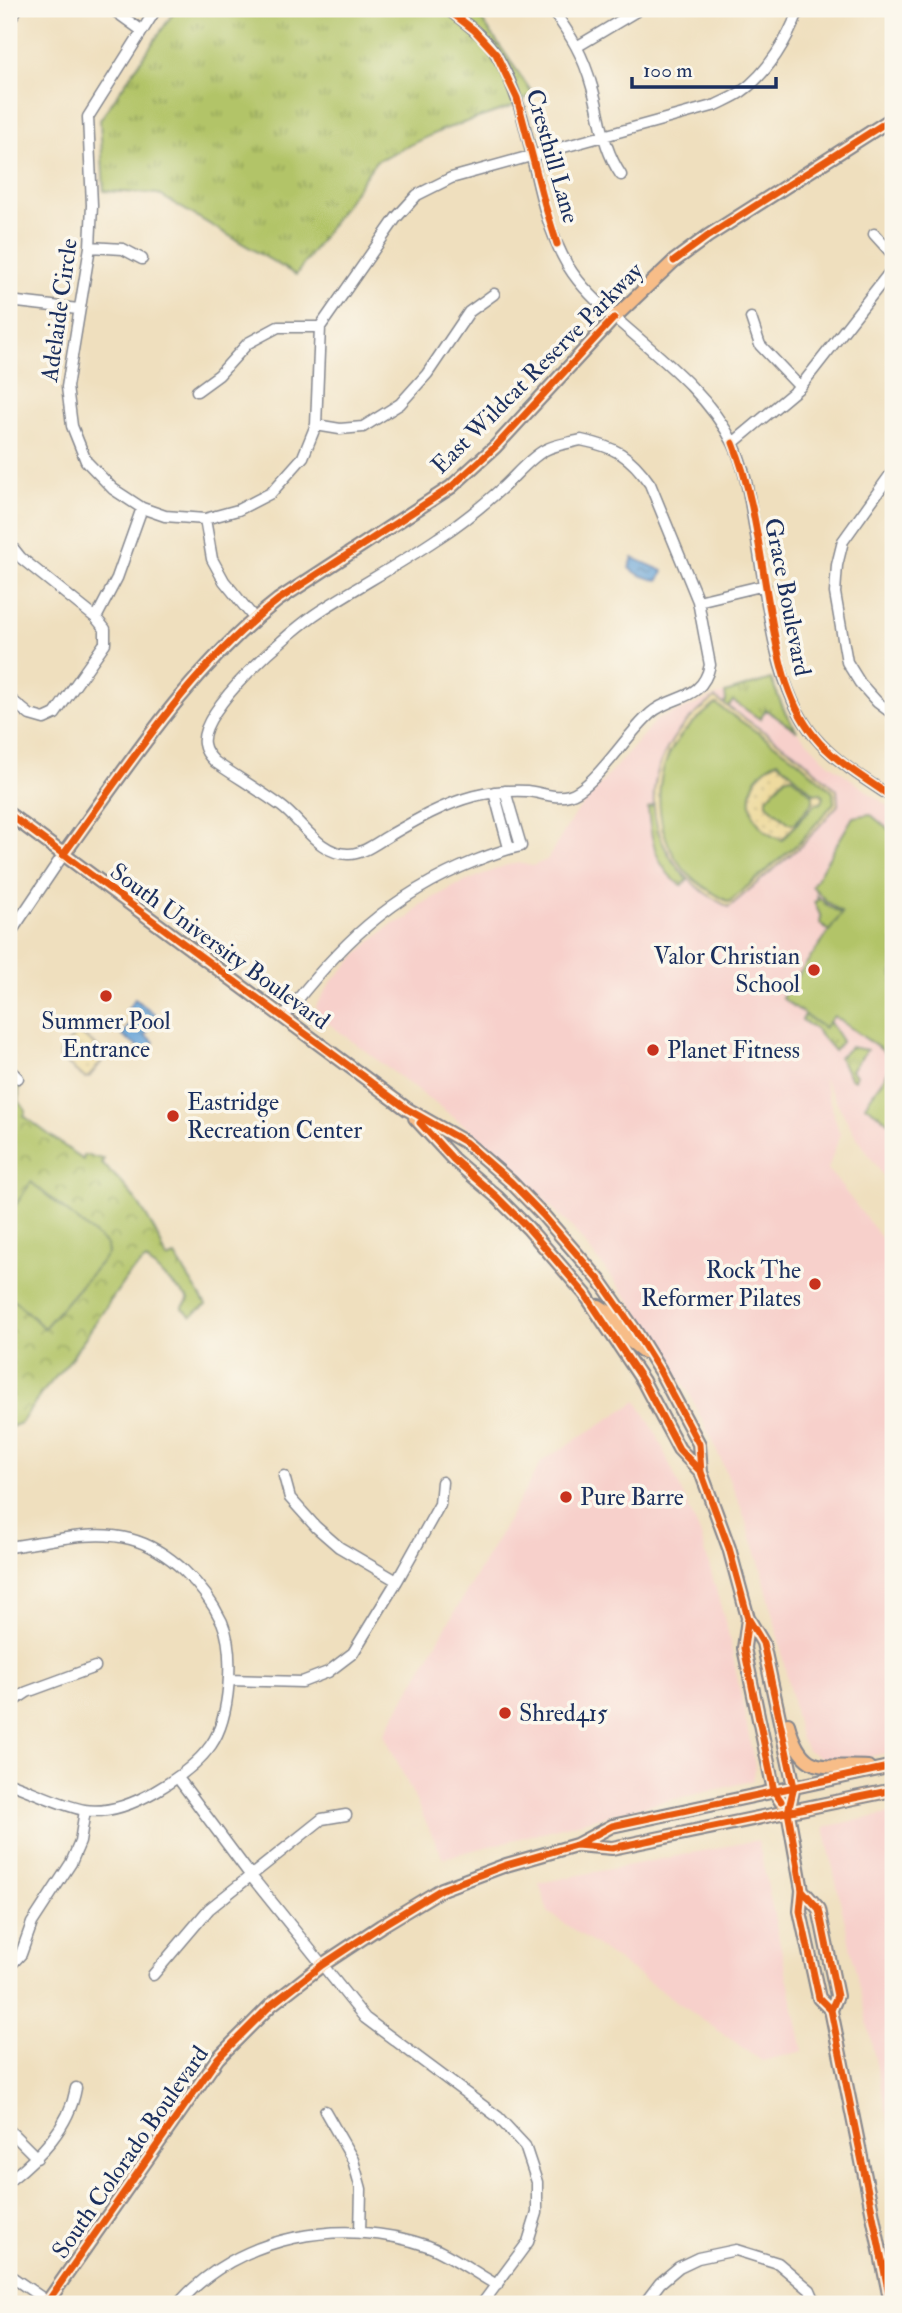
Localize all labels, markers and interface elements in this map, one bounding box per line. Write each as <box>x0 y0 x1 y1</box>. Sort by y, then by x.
scale bar <box>632 46 776 90</box>
text: 100 m <box>643 57 693 84</box>
street label: Cresthill Lane <box>519 85 586 227</box>
street label: Adelaide Circle <box>34 236 85 385</box>
street label: East Wildcat Reserve Parkway <box>425 255 650 481</box>
street label: Grace Boulevard <box>757 515 818 679</box>
street label: South University Boulevard <box>104 856 336 1037</box>
place label: Valor Christian School <box>653 941 800 1000</box>
marker: Valor Christian School <box>806 962 822 978</box>
marker: Summer Pool Entrance <box>98 988 114 1004</box>
place label: Summer Pool Entrance <box>41 1006 171 1065</box>
place label: Planet Fitness <box>667 1035 800 1066</box>
marker: Planet Fitness <box>645 1042 661 1058</box>
place label: Eastridge Recreation Center <box>187 1087 362 1146</box>
marker: Eastridge Recreation Center <box>165 1108 181 1124</box>
place label: Rock The Reformer Pilates <box>641 1255 801 1314</box>
marker: Rock The Reformer Pilates <box>807 1276 823 1292</box>
place label: Pure Barre <box>580 1482 684 1513</box>
marker: Pure Barre <box>558 1489 574 1505</box>
place label: Shred415 <box>519 1698 608 1729</box>
marker: Shred415 <box>497 1705 513 1721</box>
street label: South Colorado Boulevard <box>45 2040 216 2265</box>

